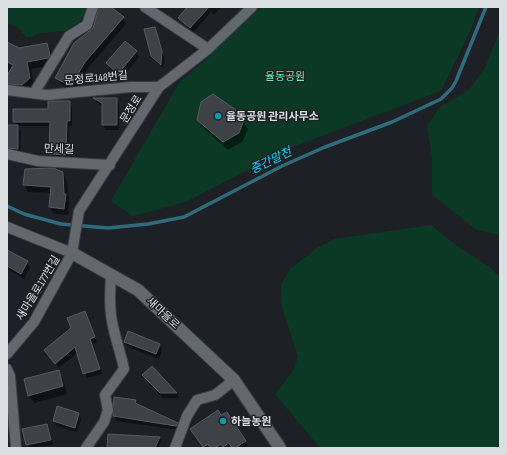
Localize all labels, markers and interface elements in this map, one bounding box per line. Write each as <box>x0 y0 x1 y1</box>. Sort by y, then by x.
street label: 문정로148번길 <box>64 69 128 87</box>
park label: 율동공원 <box>265 70 305 83</box>
street label: 문정로 <box>117 93 145 125</box>
place label: 율동공원 관리사무소 <box>226 110 319 123</box>
marker: 율동공원 관리사무소 <box>213 111 223 121</box>
street label: 만세길 <box>44 142 74 156</box>
water label: 중간말천 <box>248 144 296 177</box>
street label: 새마을로177번길 <box>14 253 62 323</box>
street label: 새마을로 <box>144 294 182 332</box>
place label: 하늘농원 <box>231 415 271 428</box>
marker: 하늘농원 <box>218 416 228 426</box>

